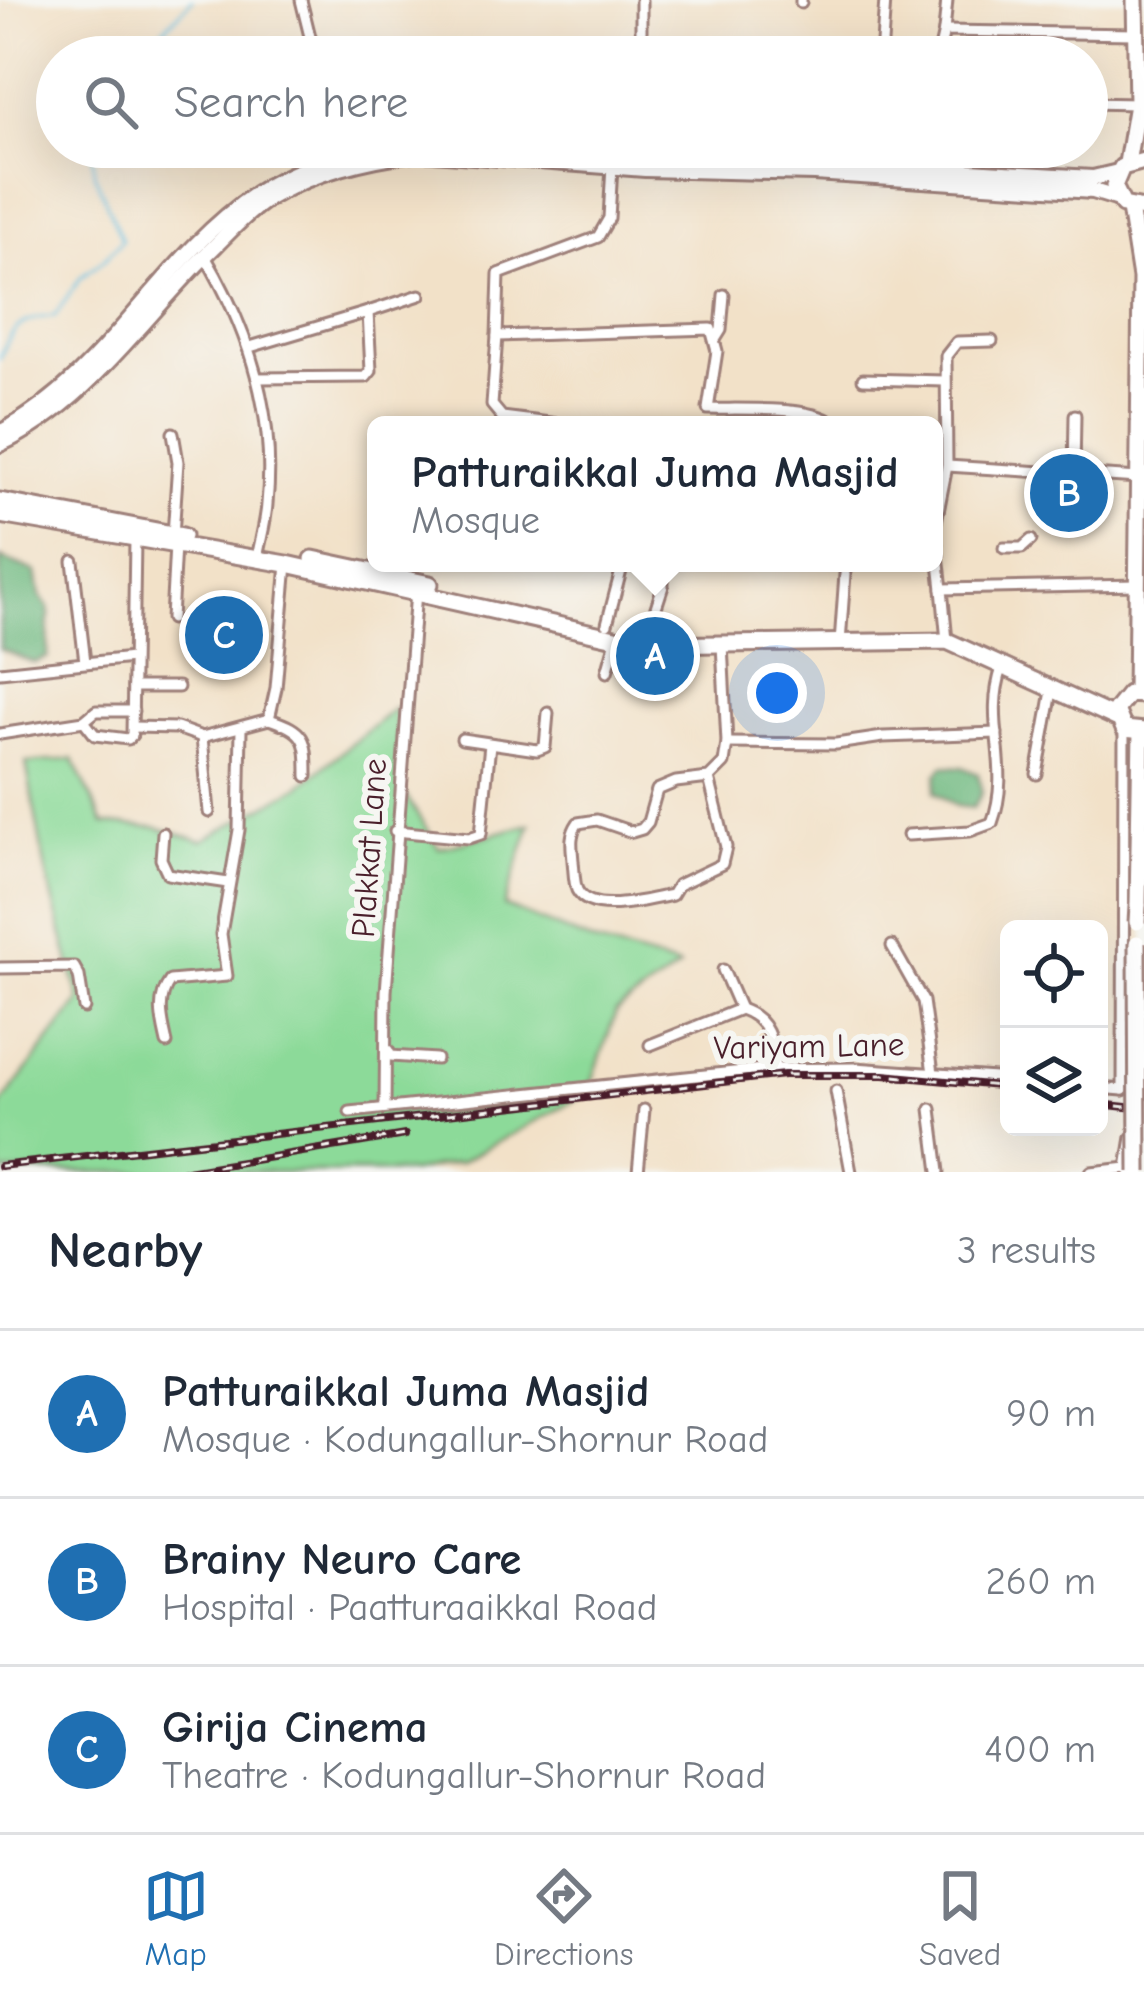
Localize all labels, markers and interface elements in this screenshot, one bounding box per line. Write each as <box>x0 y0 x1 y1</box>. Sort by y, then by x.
search box <box>36 36 1108 168</box>
icon: search <box>78 69 144 135</box>
text: Search here <box>174 76 408 128</box>
popup <box>367 416 943 572</box>
text: Patturaikkal Juma Masjid <box>411 446 899 498</box>
pin: B <box>1030 448 1108 538</box>
text: Mosque <box>411 498 540 543</box>
pin: C <box>185 590 263 680</box>
pin: A <box>616 611 694 701</box>
your location <box>747 663 807 723</box>
street label: Plakkat Lane <box>344 757 394 939</box>
map controls <box>1000 920 1108 1136</box>
button: locate <box>1000 920 1108 1028</box>
street label: Variyam Lane <box>713 1025 905 1067</box>
button: layers <box>1000 1028 1108 1136</box>
text: Nearby <box>48 1221 202 1280</box>
text: 3 results <box>957 1228 1096 1273</box>
text: Patturaikkal Juma Masjid <box>162 1365 649 1417</box>
text: A <box>76 1391 98 1436</box>
text: 90 m <box>1006 1391 1096 1436</box>
text: Mosque · Kodungallur-Shornur Road <box>162 1417 768 1462</box>
text: Brainy Neuro Care <box>162 1533 521 1585</box>
text: B <box>75 1559 99 1604</box>
text: 260 m <box>985 1559 1096 1604</box>
text: Hospital · Paatturaaikkal Road <box>162 1585 657 1630</box>
text: Girija Cinema <box>162 1701 428 1753</box>
text: C <box>75 1727 99 1772</box>
text: 400 m <box>984 1727 1096 1772</box>
text: Theatre · Kodungallur-Shornur Road <box>162 1753 766 1798</box>
tab: Map <box>143 1863 209 1973</box>
tab: Directions <box>494 1863 634 1973</box>
tab: Saved <box>919 1863 1001 1973</box>

